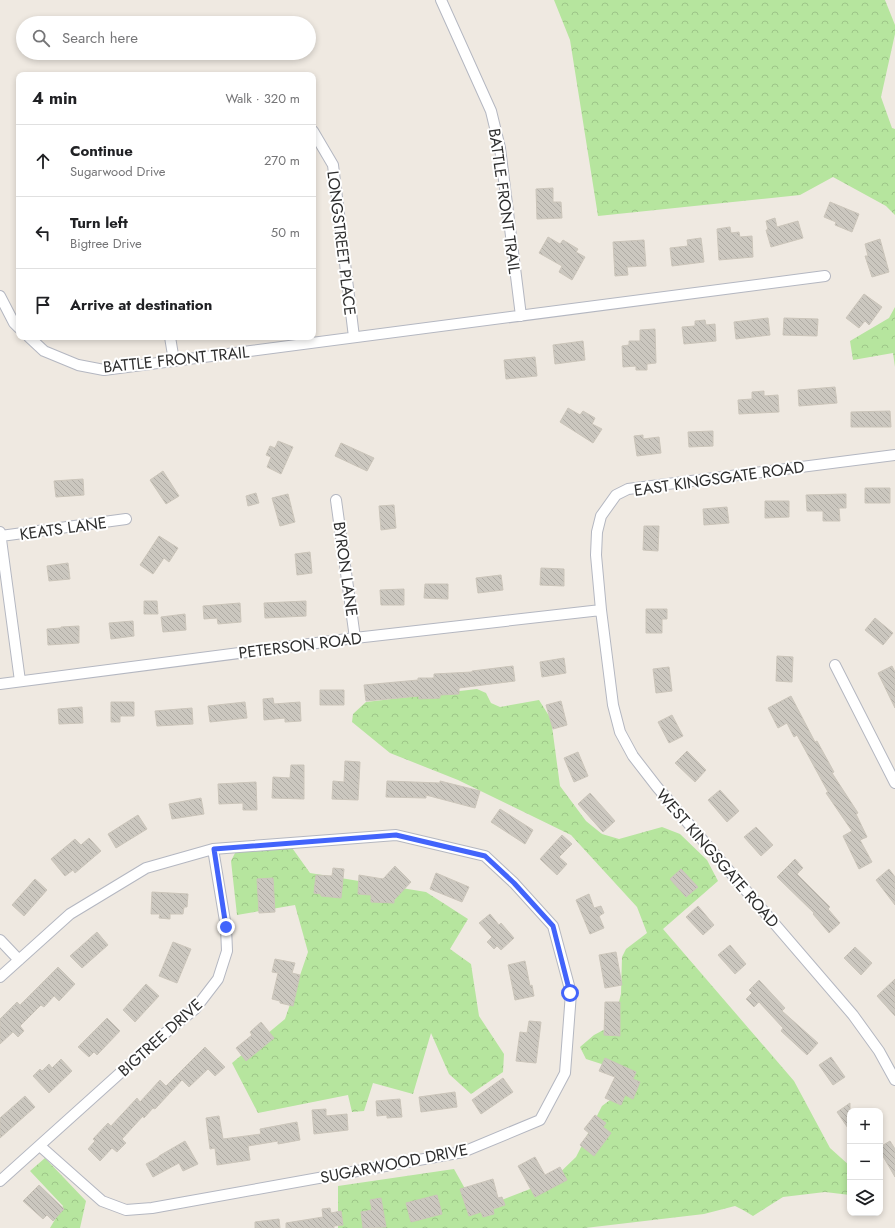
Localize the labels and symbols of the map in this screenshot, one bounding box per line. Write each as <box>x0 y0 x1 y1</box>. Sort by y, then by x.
street label: BATTLE FRONT TRAIL <box>483 127 526 276</box>
street label: LONGSTREET PLACE <box>321 169 362 317</box>
street label: BATTLE FRONT TRAIL <box>102 340 251 379</box>
street label: EAST KINGSGATE ROAD <box>632 455 806 502</box>
street label: KEATS LANE <box>18 511 108 546</box>
street label: BYRON LANE <box>327 520 364 618</box>
street label: PETERSON ROAD <box>237 627 363 664</box>
street label: WEST KINGSGATE ROAD <box>651 784 784 933</box>
route end <box>217 918 235 936</box>
route start <box>561 984 579 1002</box>
street label: BIGTREE DRIVE <box>113 993 208 1082</box>
street label: SUGARWOOD DRIVE <box>318 1138 470 1189</box>

